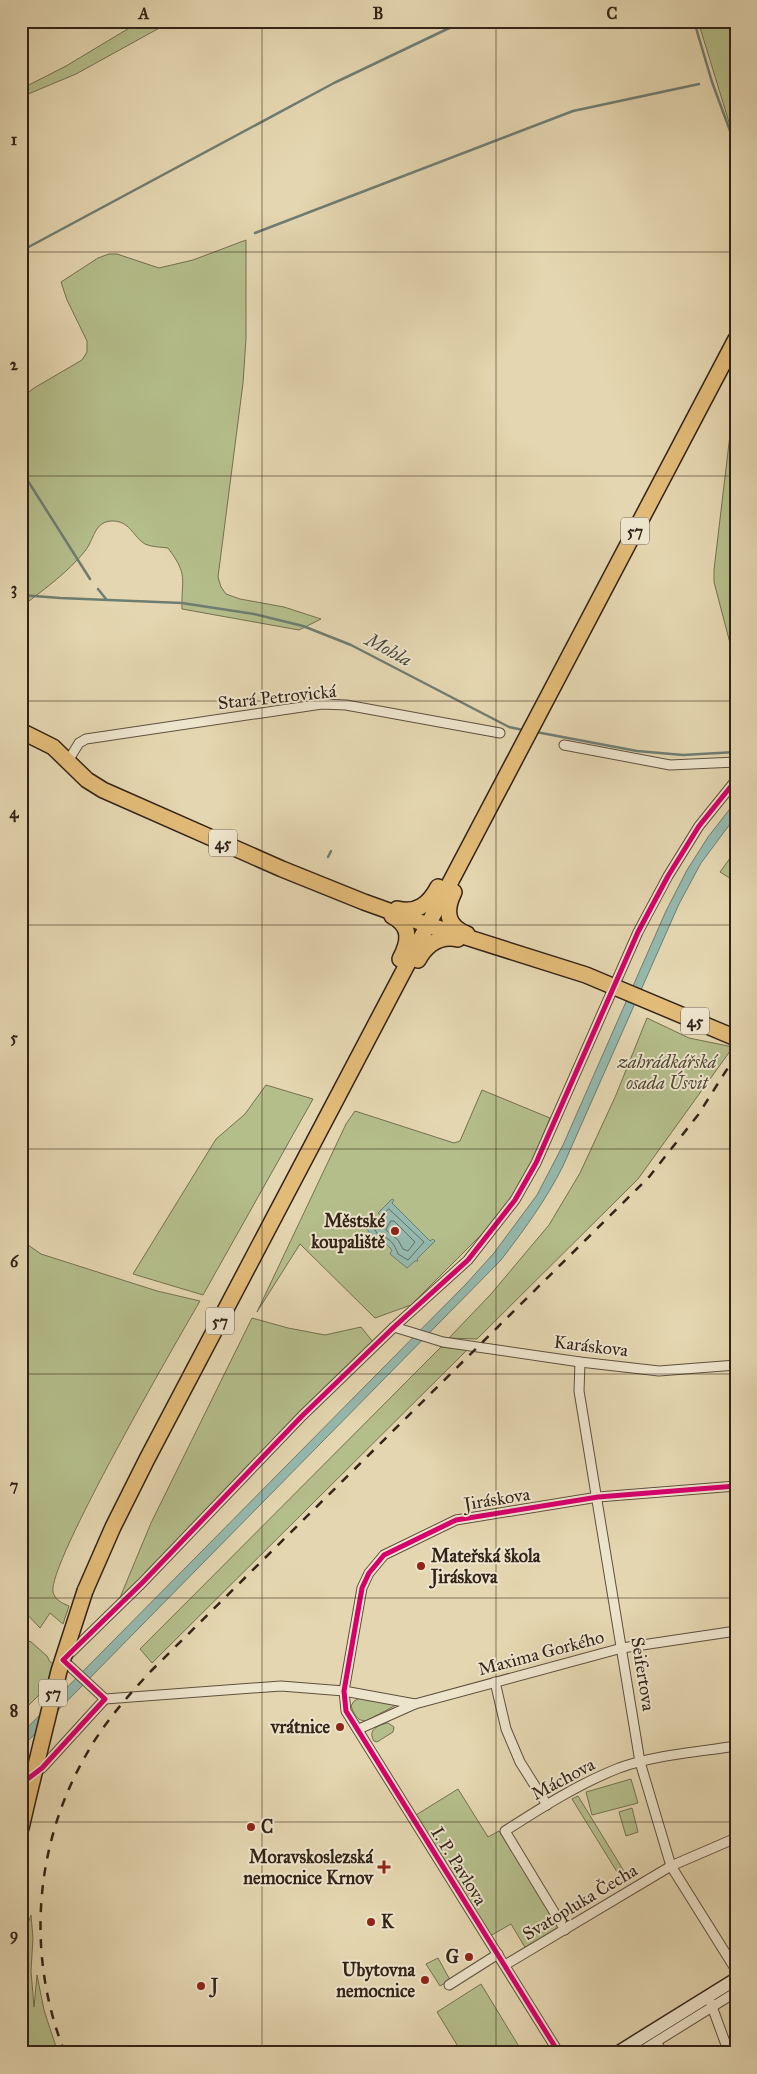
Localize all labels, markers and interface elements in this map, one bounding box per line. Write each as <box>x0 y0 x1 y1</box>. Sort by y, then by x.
text: A <box>138 4 150 23</box>
text: B <box>373 4 383 23</box>
text: C <box>607 4 618 23</box>
text: 1 <box>11 130 18 149</box>
text: 2 <box>10 355 19 374</box>
road number: 57 <box>621 518 649 544</box>
text: 3 <box>11 579 17 599</box>
water label: Mohla <box>360 627 416 671</box>
street label: Stará Petrovická <box>217 680 338 714</box>
text: 4 <box>10 803 20 823</box>
road number: 45 <box>209 830 237 856</box>
road number: 45 <box>681 1008 709 1034</box>
text: 5 <box>10 1028 18 1047</box>
park label: zahrádkářská osada Úsvit <box>617 1051 719 1094</box>
place label: Městské koupaliště <box>311 1210 386 1254</box>
marker: Městské koupaliště <box>389 1225 401 1237</box>
text: 6 <box>10 1252 19 1271</box>
road number: 57 <box>206 1308 234 1334</box>
street label: Karáskova <box>553 1331 630 1362</box>
text: 7 <box>10 1476 19 1495</box>
street label: Jiráskova <box>460 1483 532 1516</box>
place label: Mateřská škola Jiráskova <box>429 1545 541 1589</box>
marker: Mateřská škola Jiráskova <box>415 1560 427 1572</box>
street label: Maxima Gorkého <box>476 1626 606 1680</box>
street label: Seifertova <box>626 1635 660 1713</box>
road number: 57 <box>39 1680 67 1706</box>
text: 8 <box>10 1701 18 1720</box>
place label: vrátnice <box>270 1716 330 1738</box>
marker: vrátnice <box>334 1721 346 1733</box>
street label: Máchova <box>527 1753 599 1805</box>
place label: C <box>261 1816 273 1838</box>
marker: C <box>245 1821 257 1833</box>
street label: I. P. Pavlova <box>426 1823 492 1910</box>
place label: Moravskoslezská nemocnice Krnov <box>243 1846 374 1889</box>
street label: Svatopluka Čecha <box>518 1858 642 1945</box>
marker: Moravskoslezská nemocnice Krnov <box>377 1860 391 1874</box>
place label: K <box>381 1911 395 1933</box>
marker: K <box>365 1916 377 1928</box>
text: 9 <box>10 1925 18 1945</box>
place label: G <box>446 1946 459 1968</box>
marker: G <box>463 1951 475 1963</box>
place label: Ubytovna nemocnice <box>336 1959 415 2002</box>
marker: Ubytovna nemocnice <box>419 1974 431 1986</box>
place label: J <box>209 1975 219 1998</box>
marker: J <box>195 1980 207 1992</box>

